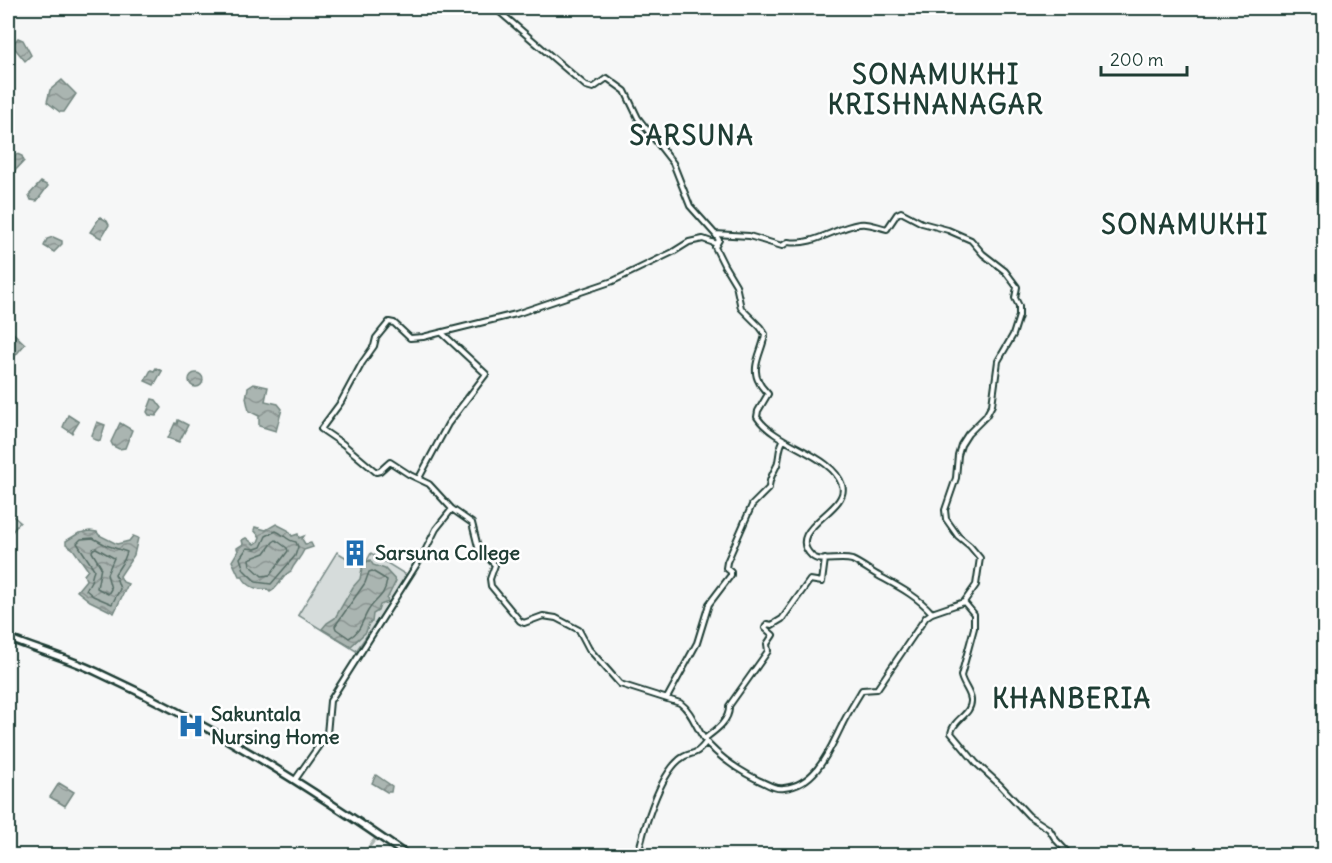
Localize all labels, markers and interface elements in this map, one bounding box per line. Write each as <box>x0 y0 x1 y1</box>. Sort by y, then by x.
scale bar <box>1101 39 1186 77</box>
text: 200 m <box>1110 48 1164 71</box>
district label: SONAMUKHI KRISHNANAGAR <box>828 58 1044 121</box>
district label: SARSUNA <box>629 119 755 152</box>
district label: SONAMUKHI <box>1101 208 1269 241</box>
building icon: Sarsuna College <box>340 538 370 568</box>
place label: Sarsuna College <box>375 540 520 565</box>
district label: KHANBERIA <box>992 682 1152 715</box>
place label: Sakuntala Nursing Home <box>211 701 340 749</box>
hospital icon: Sakuntala Nursing Home <box>176 711 206 741</box>

